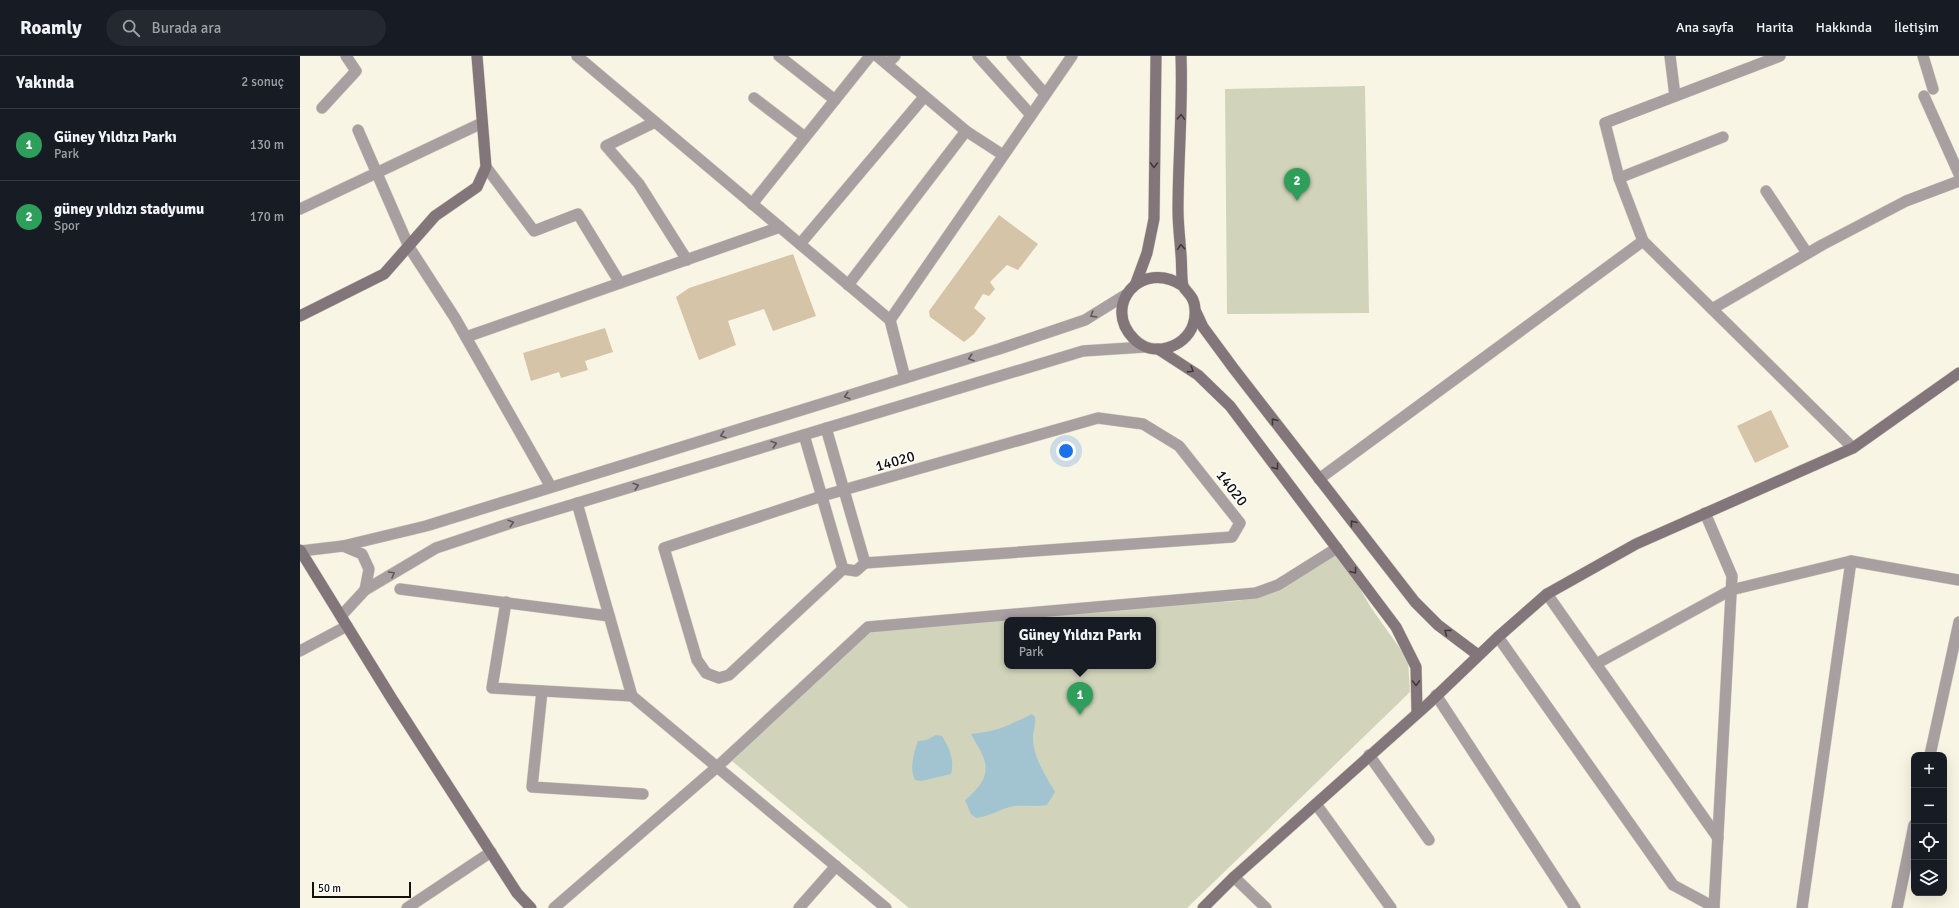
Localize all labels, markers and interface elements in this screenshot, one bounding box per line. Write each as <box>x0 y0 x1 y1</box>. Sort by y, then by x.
search box <box>106 10 386 46</box>
text: Roamly <box>20 16 82 40</box>
icon: search <box>120 17 142 39</box>
text: Burada ara <box>152 19 221 37</box>
text: Ana sayfa <box>1676 19 1734 36</box>
text: Harita <box>1756 19 1794 36</box>
text: Hakkında <box>1816 19 1872 36</box>
text: İletişim <box>1894 19 1939 36</box>
text: Yakında <box>16 72 74 93</box>
text: 2 sonuç <box>241 74 284 90</box>
one-way arrow <box>1177 114 1186 120</box>
text: Güney Yıldızı Parkı <box>54 128 177 146</box>
text: 1 <box>25 137 33 153</box>
text: 130 m <box>250 137 284 153</box>
text: Park <box>54 146 79 162</box>
one-way arrow <box>1150 162 1159 168</box>
pin: 2 <box>1284 168 1310 201</box>
text: güney yıldızı stadyumu <box>54 200 204 218</box>
text: 2 <box>25 209 33 225</box>
text: 170 m <box>250 209 284 225</box>
text: Spor <box>54 218 80 234</box>
one-way arrow <box>1176 244 1185 250</box>
one-way arrow <box>1091 310 1098 317</box>
one-way arrow <box>968 353 975 362</box>
one-way arrow <box>1187 366 1194 373</box>
one-way arrow <box>844 391 851 400</box>
one-way arrow <box>1272 418 1279 425</box>
one-way arrow <box>719 430 726 439</box>
one-way arrow <box>770 440 777 449</box>
your location <box>1056 441 1076 461</box>
street label: 14020 <box>873 447 917 475</box>
one-way arrow <box>1271 463 1278 470</box>
street label: 14020 <box>1212 467 1252 509</box>
one-way arrow <box>632 482 639 491</box>
one-way arrow <box>507 519 514 528</box>
one-way arrow <box>1351 521 1358 528</box>
one-way arrow <box>1350 567 1357 574</box>
one-way arrow <box>388 571 395 578</box>
popup <box>1004 617 1156 669</box>
text: Güney Yıldızı Parkı <box>1019 626 1141 644</box>
one-way arrow <box>1445 630 1452 637</box>
text: Park <box>1019 644 1044 660</box>
one-way arrow <box>1412 680 1420 686</box>
pin: 1 <box>1067 682 1093 715</box>
map controls <box>1911 752 1947 896</box>
button: + <box>1911 752 1947 788</box>
button: − <box>1911 788 1947 824</box>
button: locate <box>1911 824 1947 860</box>
button: layers <box>1911 860 1947 896</box>
scale bar <box>312 880 411 899</box>
text: 50 m <box>318 882 341 895</box>

